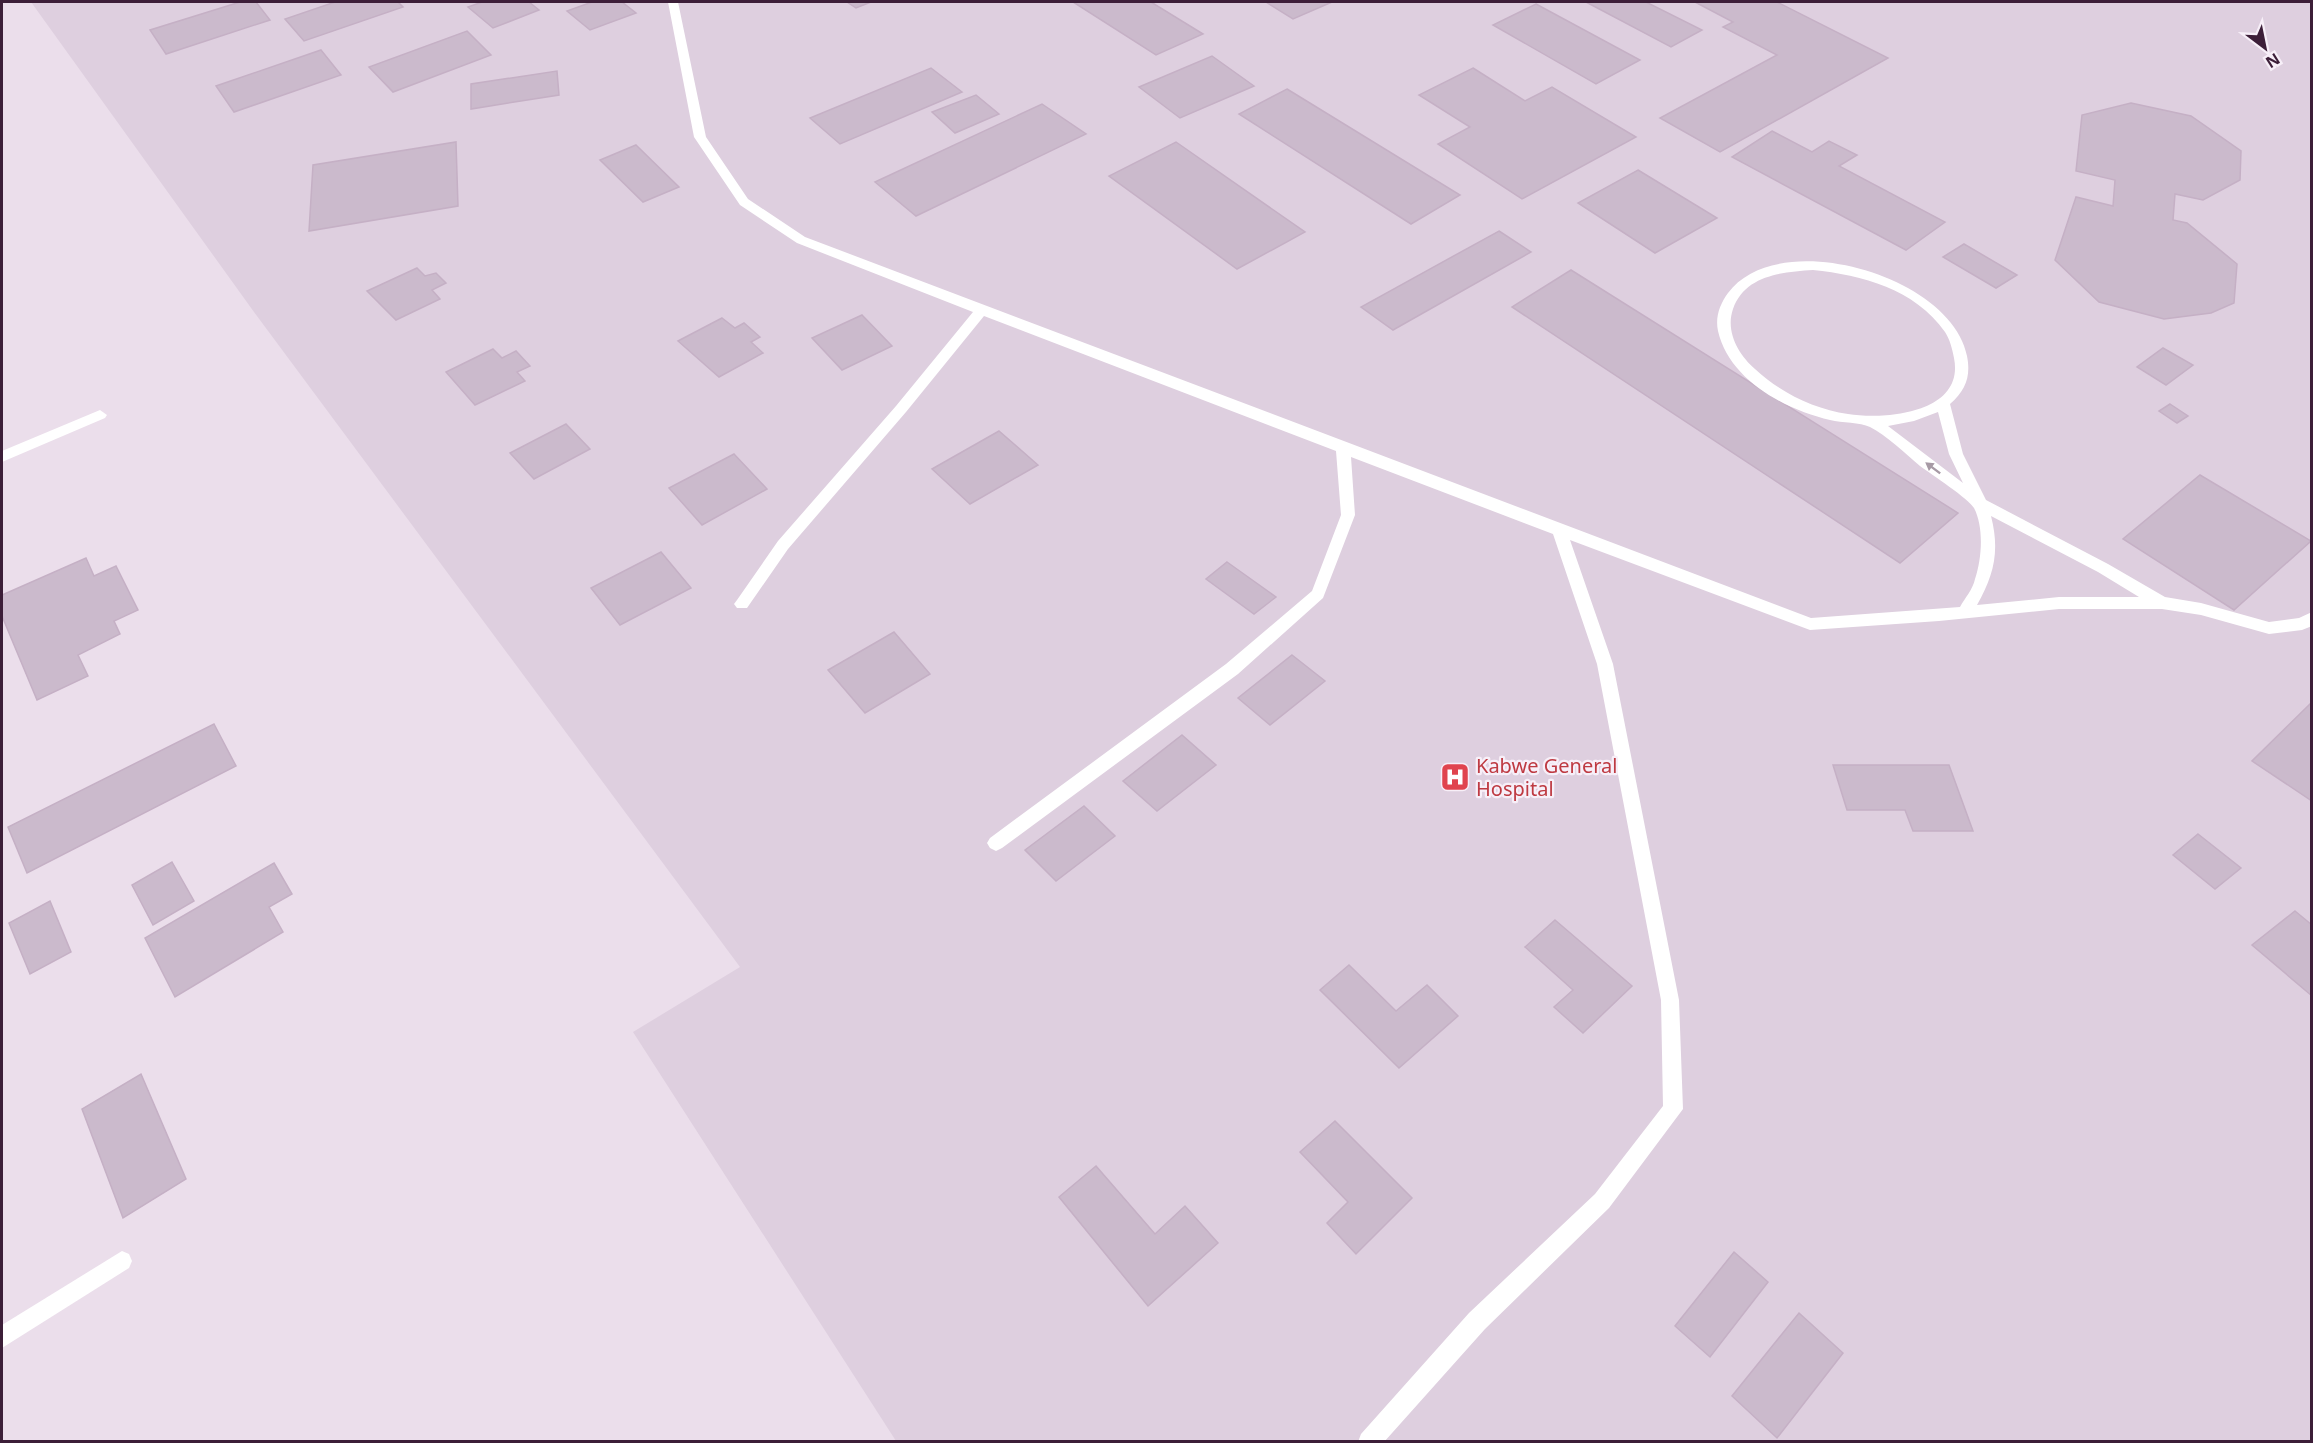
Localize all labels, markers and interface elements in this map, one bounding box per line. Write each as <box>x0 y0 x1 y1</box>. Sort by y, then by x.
north arrow <box>2235 18 2295 78</box>
text: N <box>2262 48 2284 73</box>
one-way arrow <box>1926 462 1942 474</box>
place label: Kabwe General Hospital <box>1476 752 1617 802</box>
hospital icon: Kabwe General Hospital <box>1439 761 1471 793</box>

